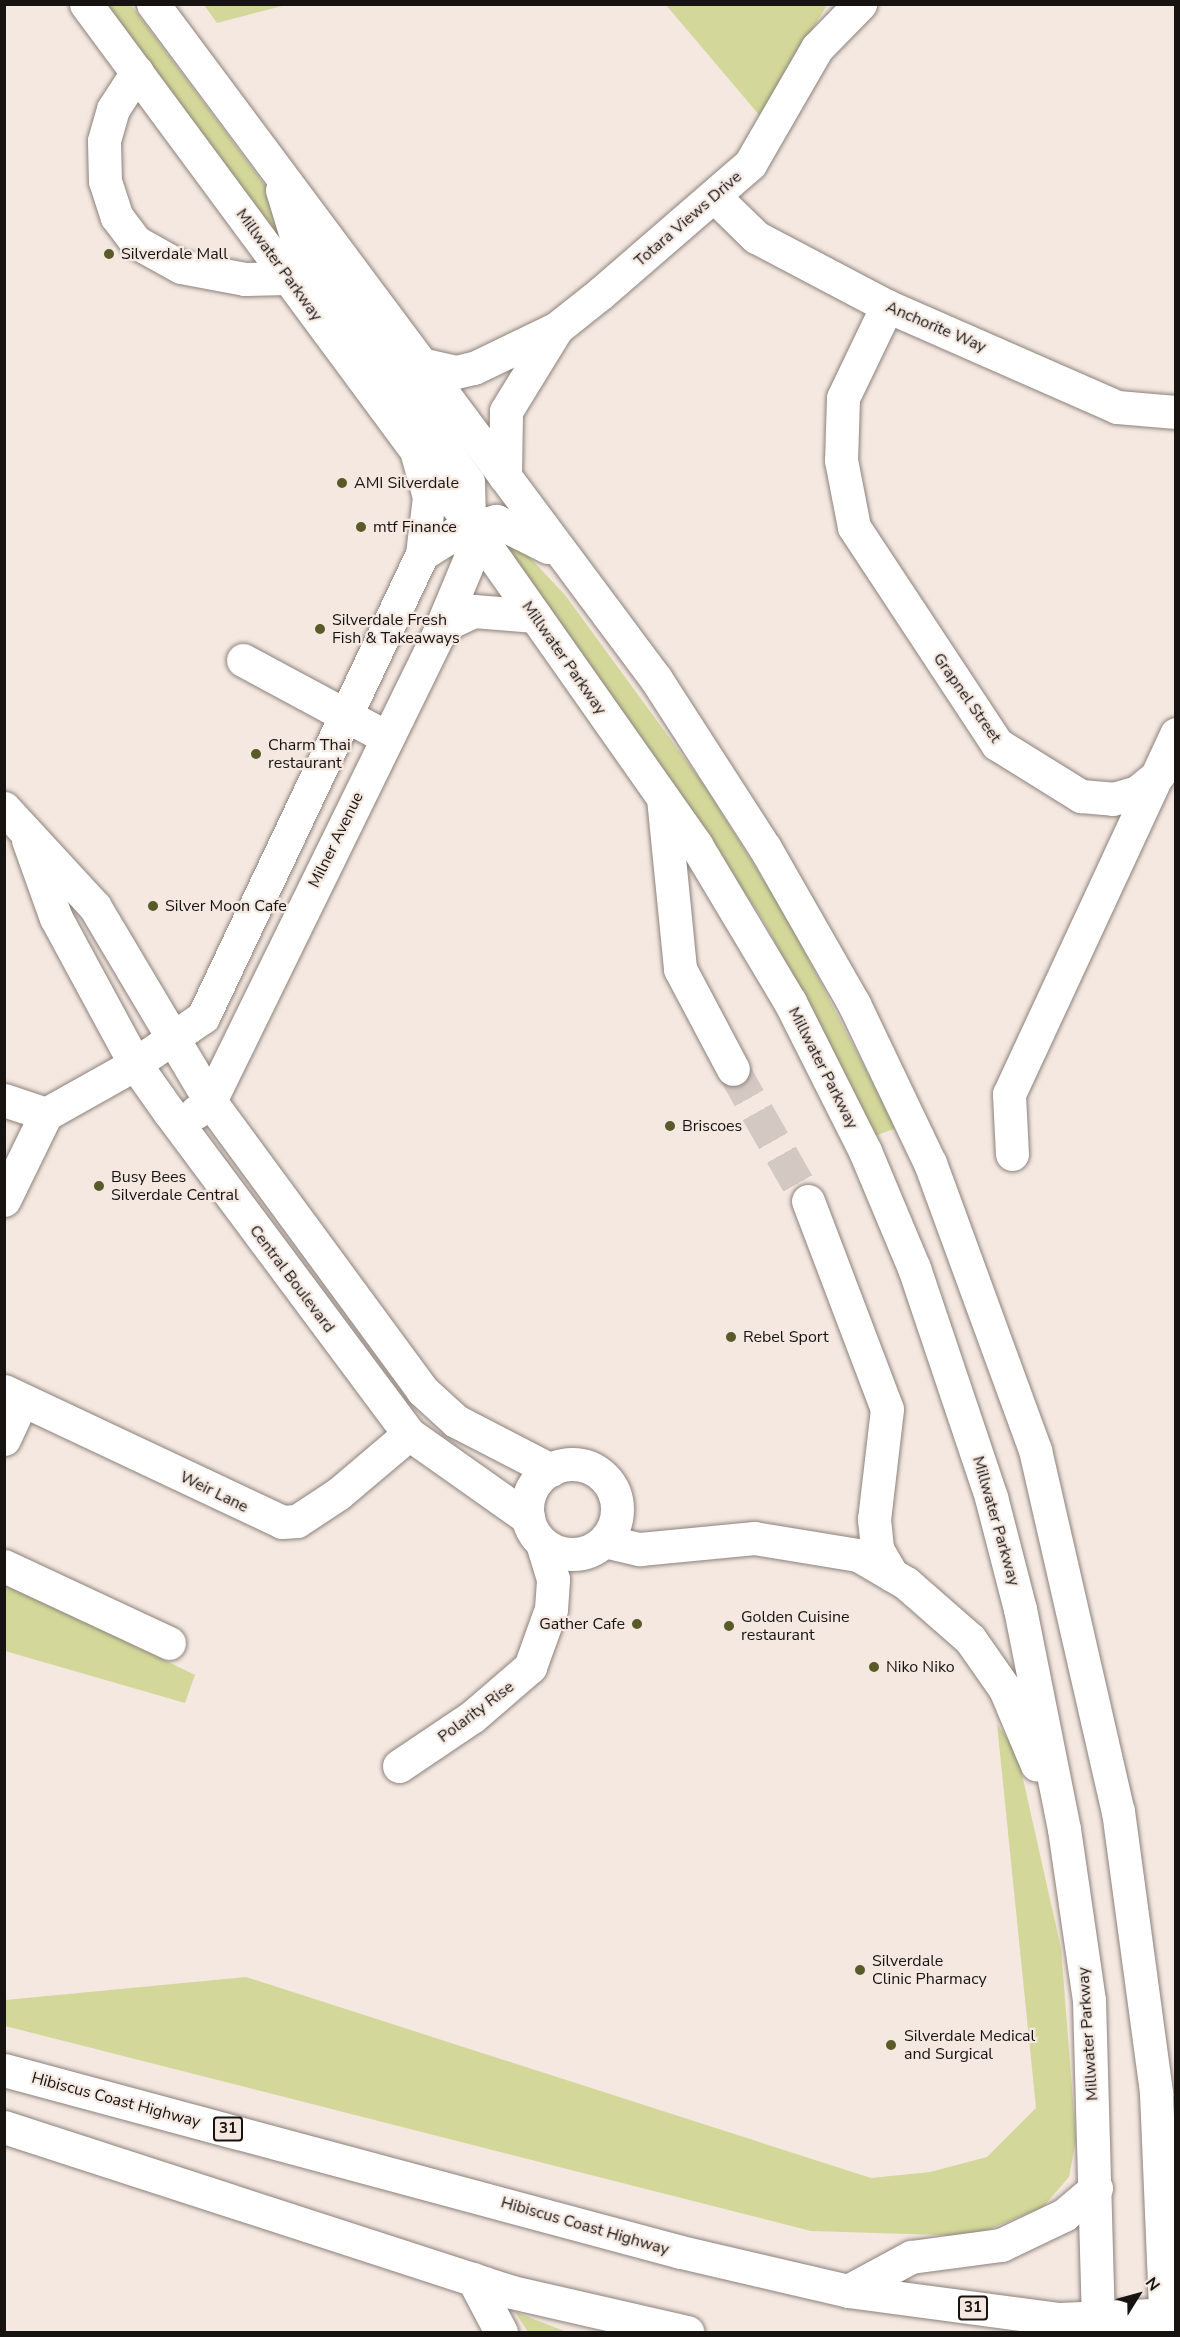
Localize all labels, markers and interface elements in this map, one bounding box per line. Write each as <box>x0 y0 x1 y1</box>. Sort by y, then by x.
street label: Totara Views Drive <box>630 167 746 271</box>
street label: Millwater Parkway <box>232 205 326 325</box>
place label: Silverdale Mall <box>121 244 228 264</box>
marker: Silverdale Mall <box>102 247 116 261</box>
street label: Anchorite Way <box>883 297 989 357</box>
place label: AMI Silverdale <box>354 473 459 493</box>
marker: AMI Silverdale <box>335 476 349 490</box>
place label: mtf Finance <box>373 517 457 537</box>
marker: mtf Finance <box>354 520 368 534</box>
street label: Millwater Parkway <box>518 598 610 718</box>
place label: Silverdale Fresh Fish & Takeaways <box>332 610 460 648</box>
marker: Silverdale Fresh Fish & Takeaways <box>313 622 327 636</box>
street label: Grapnel Street <box>929 649 1005 747</box>
place label: Charm Thai restaurant <box>268 735 351 773</box>
marker: Charm Thai restaurant <box>249 747 263 761</box>
street label: Milner Avenue <box>305 789 367 891</box>
place label: Silver Moon Cafe <box>165 896 287 916</box>
marker: Silver Moon Cafe <box>146 899 160 913</box>
street label: Millwater Parkway <box>784 1004 862 1132</box>
place label: Briscoes <box>682 1116 742 1136</box>
marker: Briscoes <box>663 1119 677 1133</box>
place label: Busy Bees Silverdale Central <box>111 1167 239 1205</box>
marker: Busy Bees Silverdale Central <box>92 1179 106 1193</box>
street label: Central Boulevard <box>245 1221 339 1337</box>
place label: Rebel Sport <box>743 1327 829 1347</box>
marker: Rebel Sport <box>724 1330 738 1344</box>
street label: Millwater Parkway <box>968 1454 1024 1588</box>
street label: Weir Lane <box>177 1467 251 1517</box>
place label: Golden Cuisine restaurant <box>741 1607 849 1645</box>
place label: Gather Cafe <box>539 1614 625 1634</box>
marker: Gather Cafe <box>630 1617 644 1631</box>
marker: Golden Cuisine restaurant <box>722 1619 736 1633</box>
place label: Niko Niko <box>886 1657 955 1677</box>
marker: Niko Niko <box>867 1660 881 1674</box>
street label: Polarity Rise <box>434 1677 518 1747</box>
place label: Silverdale Clinic Pharmacy <box>872 1951 987 1989</box>
marker: Silverdale Clinic Pharmacy <box>853 1963 867 1977</box>
street label: Millwater Parkway <box>1074 1967 1102 2101</box>
place label: Silverdale Medical and Surgical <box>904 2026 1035 2064</box>
marker: Silverdale Medical and Surgical <box>882 2036 900 2054</box>
street label: Hibiscus Coast Highway <box>30 2068 202 2132</box>
road number: 31 <box>213 2117 243 2141</box>
street label: Hibiscus Coast Highway <box>499 2193 671 2259</box>
north arrow <box>1108 2265 1168 2325</box>
text: N <box>1140 2273 1165 2296</box>
road number: 31 <box>958 2296 988 2320</box>

